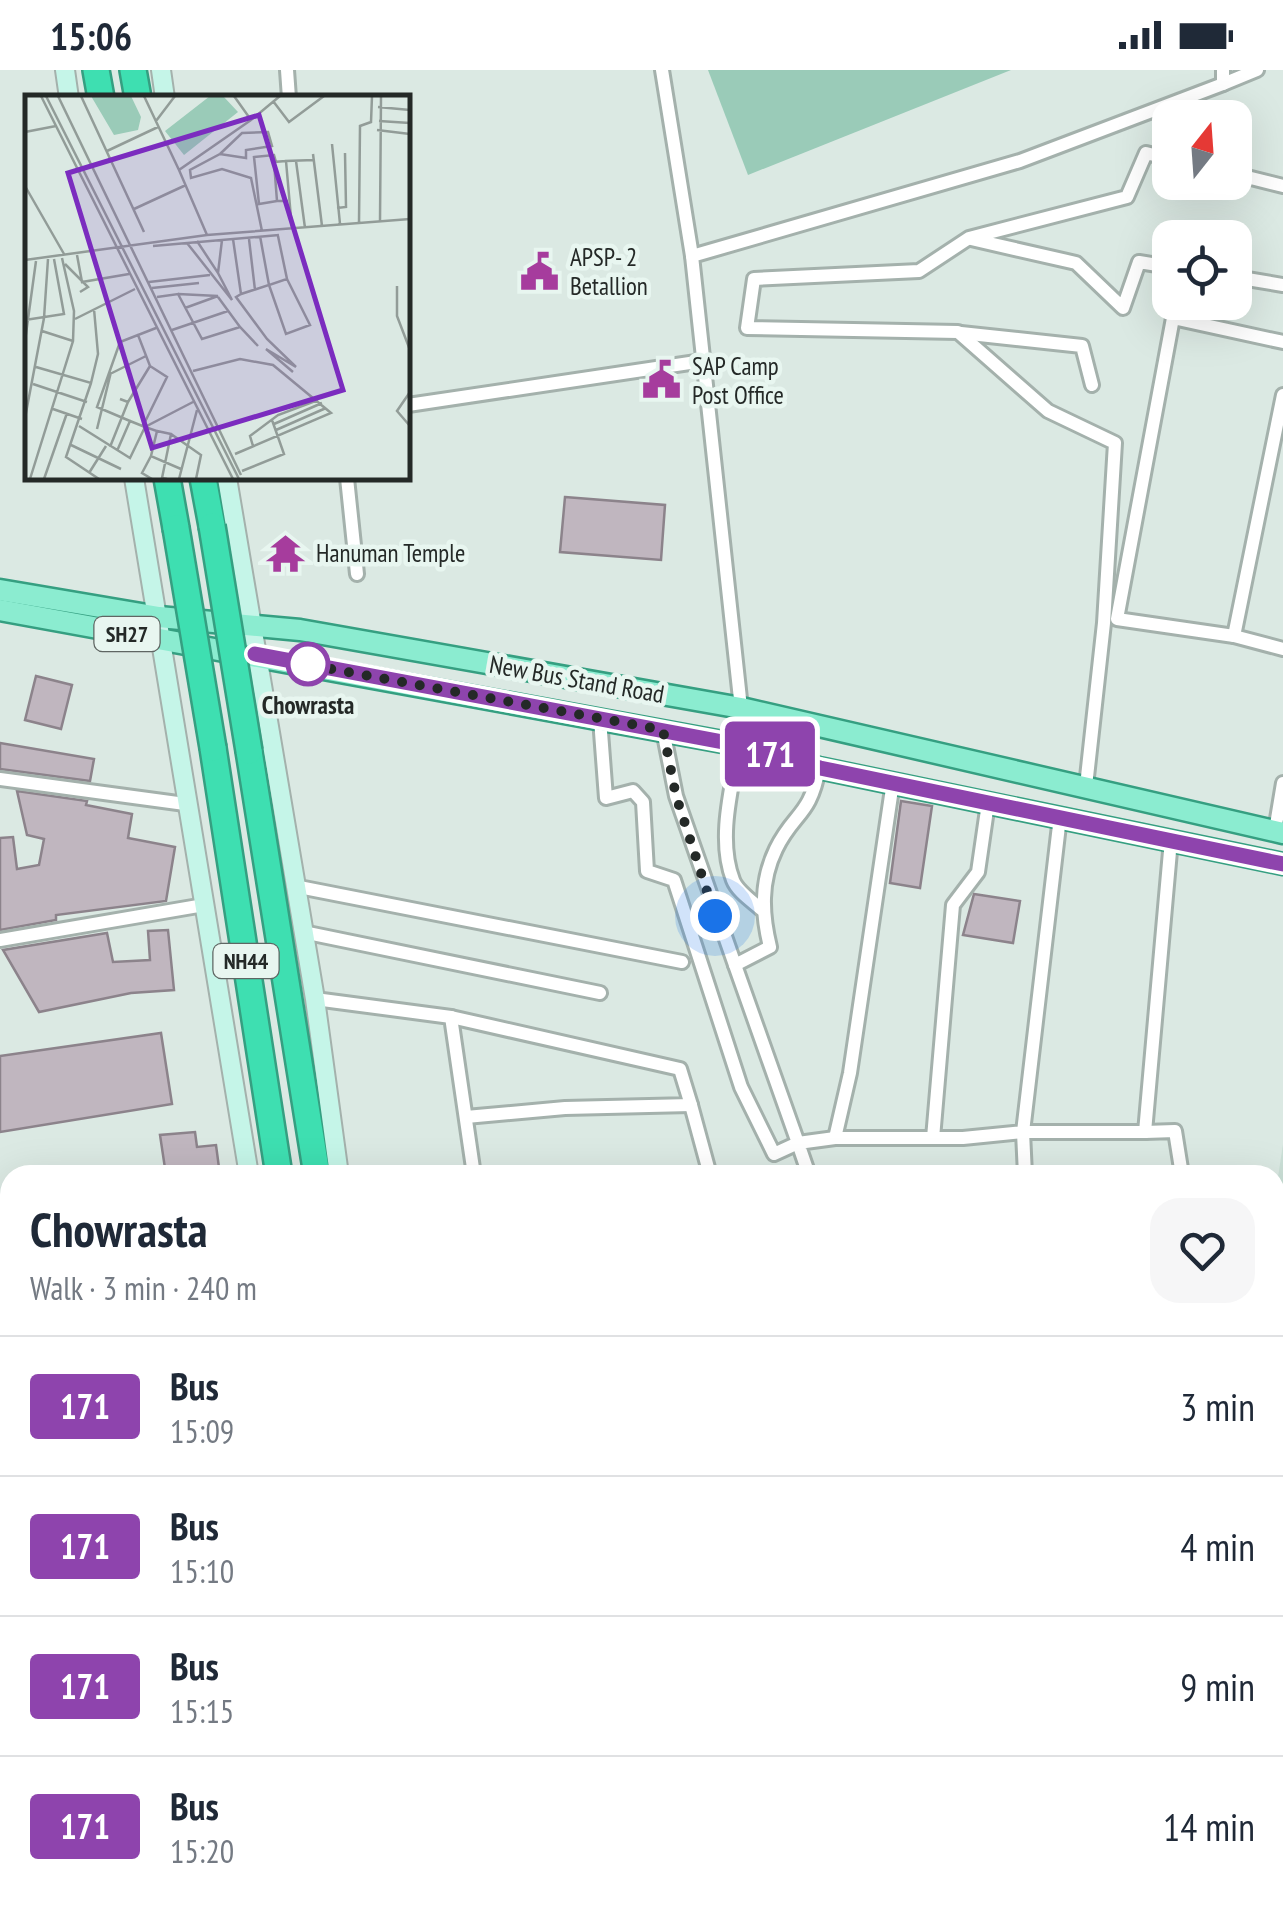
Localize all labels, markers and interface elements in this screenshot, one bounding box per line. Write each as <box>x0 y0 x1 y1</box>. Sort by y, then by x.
text: 15:06 <box>50 11 132 60</box>
inset map <box>25 95 410 480</box>
north arrow <box>1152 100 1252 200</box>
map controls <box>1152 100 1252 320</box>
button: locate <box>1152 220 1252 320</box>
place label: APSP- 2 Betallion <box>570 241 648 302</box>
public building icon: APSP- 2 Betallion <box>519 250 561 292</box>
place label: SAP Camp Post Office <box>692 350 784 411</box>
public building icon: SAP Camp Post Office <box>641 359 683 401</box>
temple icon: Hanuman Temple <box>265 532 307 574</box>
place label: Hanuman Temple <box>316 537 465 569</box>
road number: SH27 <box>94 617 160 651</box>
marker: Chowrasta <box>287 643 329 685</box>
street label: New Bus Stand Road <box>487 648 667 710</box>
place label: Chowrasta <box>262 689 354 721</box>
line badge: 171 <box>712 722 828 786</box>
text: 171 <box>745 731 795 777</box>
your location <box>690 891 740 941</box>
road number: NH44 <box>214 944 278 978</box>
text: Chowrasta <box>30 1198 208 1260</box>
button: heart <box>1150 1198 1255 1303</box>
text: Walk · 3 min · 240 m <box>30 1267 257 1309</box>
text: Bus <box>170 1361 219 1410</box>
text: 3 min <box>1180 1382 1255 1431</box>
text: 171 <box>60 1383 110 1429</box>
text: 15:09 <box>170 1410 234 1452</box>
text: Bus <box>170 1501 219 1550</box>
text: 4 min <box>1180 1522 1255 1571</box>
text: 171 <box>60 1523 110 1569</box>
text: 15:10 <box>170 1550 234 1592</box>
text: Bus <box>170 1641 219 1690</box>
text: 9 min <box>1180 1662 1255 1711</box>
text: 171 <box>60 1663 110 1709</box>
text: 15:15 <box>170 1690 234 1732</box>
text: Bus <box>170 1781 219 1830</box>
text: 14 min <box>1163 1802 1255 1851</box>
text: 171 <box>60 1803 110 1849</box>
text: 15:20 <box>170 1830 234 1872</box>

